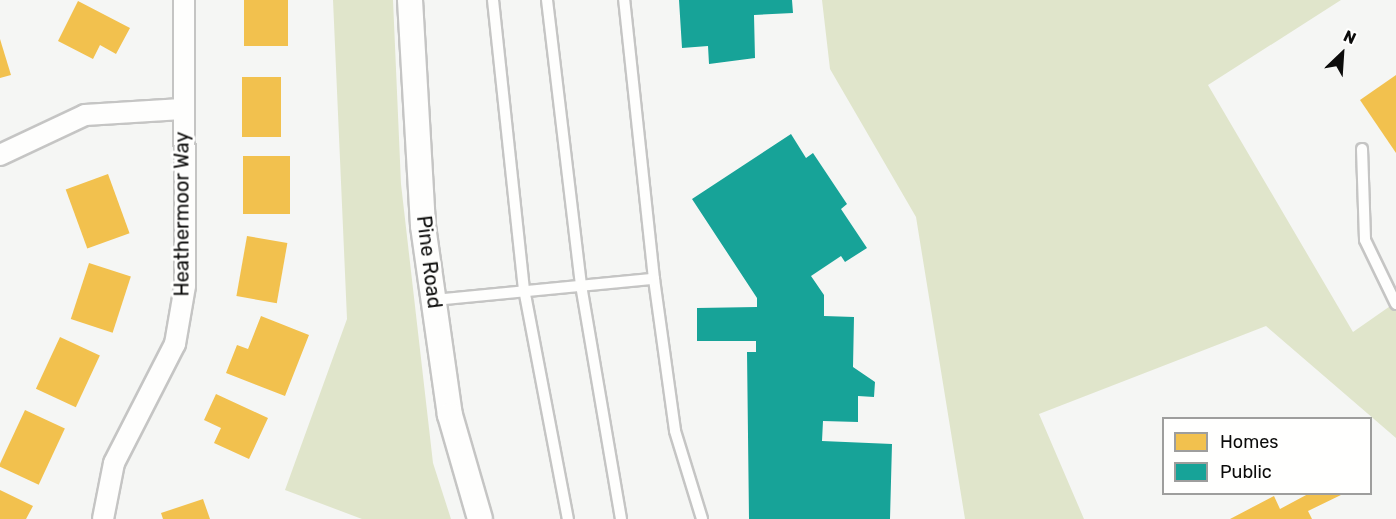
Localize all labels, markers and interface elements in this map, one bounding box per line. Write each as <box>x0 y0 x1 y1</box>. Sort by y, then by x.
north arrow <box>1312 24 1372 84</box>
text: N <box>1341 26 1359 48</box>
street label: Heathermoor Way <box>170 131 194 297</box>
street label: Pine Road <box>411 214 447 310</box>
legend <box>1162 417 1372 495</box>
text: Homes <box>1220 431 1278 453</box>
text: Public <box>1220 461 1272 483</box>

